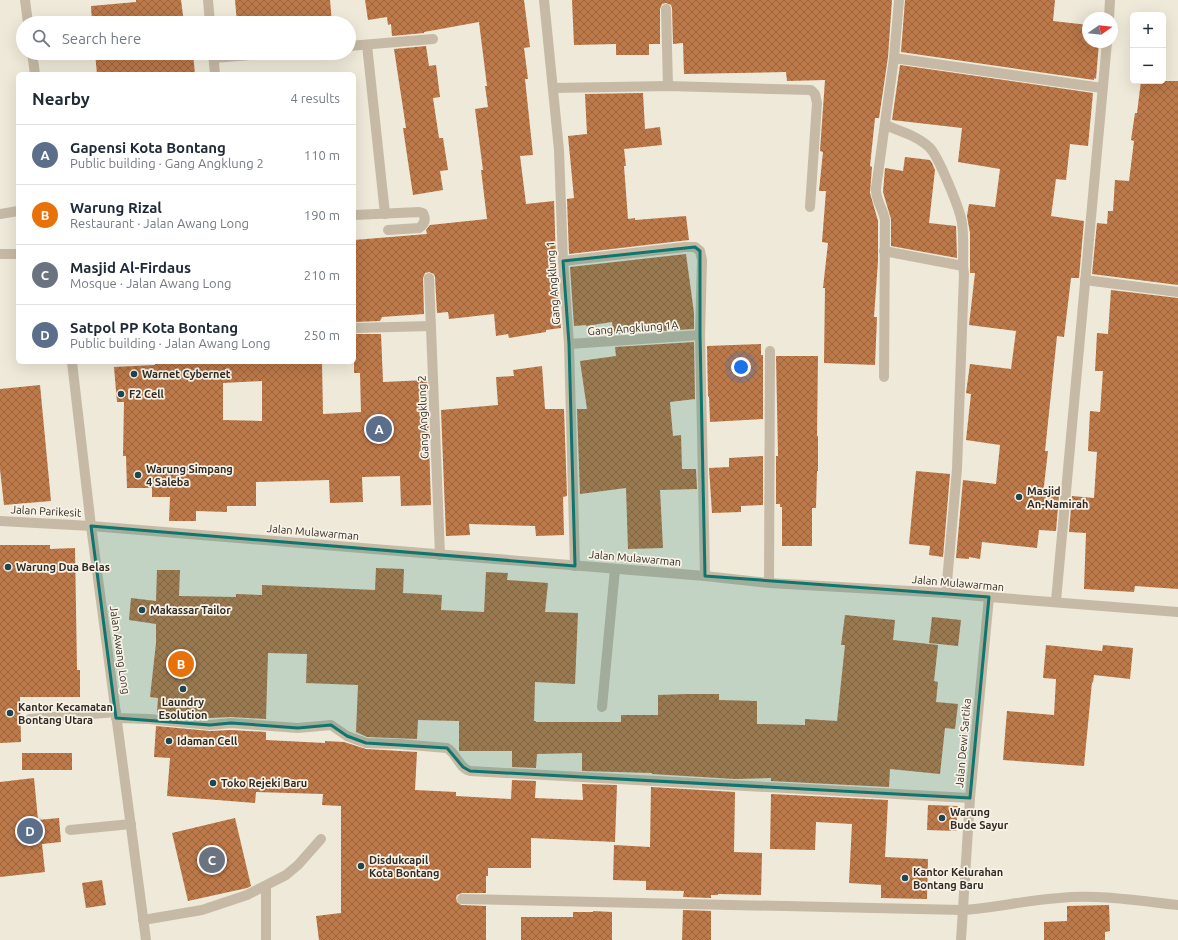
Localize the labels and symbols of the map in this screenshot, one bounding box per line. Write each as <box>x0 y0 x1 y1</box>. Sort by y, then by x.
north arrow <box>1082 12 1118 48</box>
street label: Gang Angklung 1 <box>544 241 562 325</box>
street label: Gang Angklung 1A <box>587 319 680 337</box>
your location <box>731 357 751 377</box>
place label: Warnet Cybernet <box>142 368 231 380</box>
marker: Warnet Cybernet <box>129 369 139 379</box>
street label: Gang Angklung 2 <box>416 375 430 459</box>
place label: F2 Cell <box>129 388 165 400</box>
marker: F2 Cell <box>116 389 126 399</box>
pin: A <box>366 414 392 444</box>
place label: Warung Simpang 4 Saleba <box>146 463 233 488</box>
marker: Warung Simpang 4 Saleba <box>133 470 143 480</box>
place label: Masjid An-Namirah <box>1027 485 1088 510</box>
marker: Masjid An-Namirah <box>1014 492 1024 502</box>
street label: Jalan Parikesit <box>10 503 82 519</box>
street label: Jalan Mulawarman <box>266 522 360 542</box>
street label: Jalan Mulawarman <box>588 548 682 568</box>
place label: Warung Dua Belas <box>16 561 110 573</box>
marker: Warung Dua Belas <box>3 562 13 572</box>
street label: Jalan Mulawarman <box>911 573 1005 593</box>
place label: Makassar Tailor <box>150 604 231 616</box>
street label: Jalan Awang Long <box>108 605 132 695</box>
marker: Makassar Tailor <box>137 605 147 615</box>
pin: B <box>168 649 194 679</box>
marker: Laundry Esolution <box>178 684 188 694</box>
place label: Laundry Esolution <box>159 696 207 721</box>
street label: Jalan Dewi Sartika <box>953 698 973 788</box>
place label: Kantor Kecamatan Bontang Utara <box>18 701 113 726</box>
marker: Kantor Kecamatan Bontang Utara <box>5 708 15 718</box>
place label: Idaman Cell <box>177 735 238 747</box>
marker: Idaman Cell <box>164 736 174 746</box>
place label: Toko Rejeki Baru <box>221 777 307 789</box>
marker: Toko Rejeki Baru <box>208 778 218 788</box>
place label: Warung Bude Sayur <box>950 806 1009 831</box>
marker: Warung Bude Sayur <box>937 813 947 823</box>
pin: D <box>17 816 43 846</box>
pin: C <box>199 845 225 875</box>
place label: Disdukcapil Kota Bontang <box>369 854 440 879</box>
marker: Disdukcapil Kota Bontang <box>356 861 366 871</box>
place label: Kantor Kelurahan Bontang Baru <box>913 866 1003 891</box>
marker: Kantor Kelurahan Bontang Baru <box>900 873 910 883</box>

